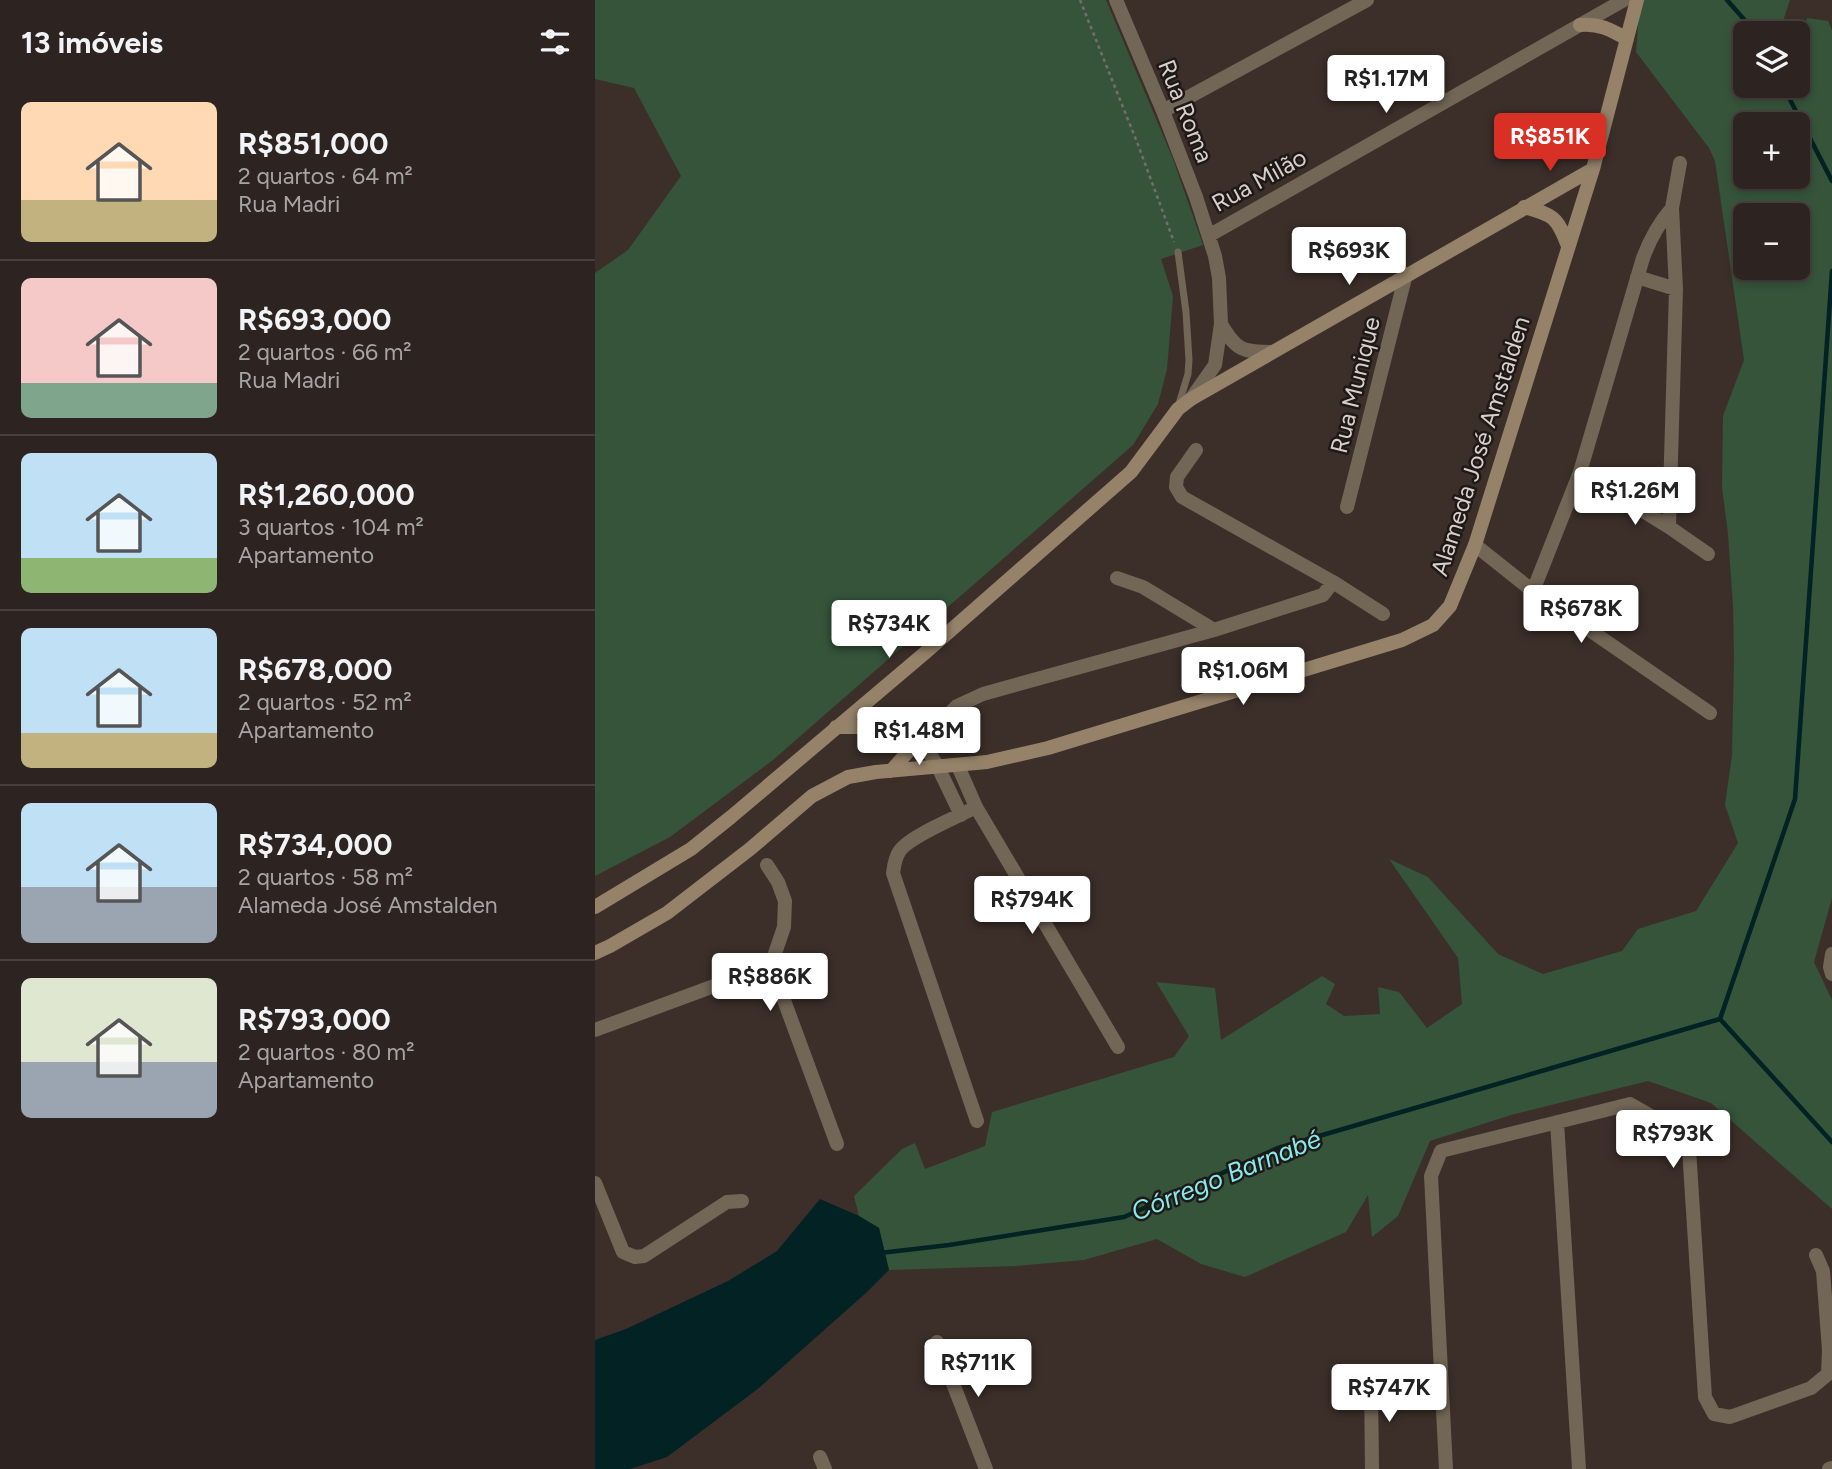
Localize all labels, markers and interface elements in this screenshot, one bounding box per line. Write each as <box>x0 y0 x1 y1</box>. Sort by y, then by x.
map controls <box>1733 21 1810 280</box>
button: layers <box>1733 21 1810 98</box>
icon: filters <box>536 23 574 61</box>
text: 13 imóveis <box>21 24 163 61</box>
street label: Rua Roma <box>1152 55 1220 167</box>
pin: R$1.17M <box>1321 55 1451 115</box>
text: R$1.17M <box>1343 64 1429 92</box>
button: + <box>1733 112 1810 189</box>
pin: R$851K <box>1493 114 1607 173</box>
text: R$851K <box>1510 122 1590 150</box>
text: R$851,000 <box>238 125 388 162</box>
icon: home <box>77 130 161 214</box>
street label: Rua Milão <box>1207 142 1311 218</box>
text: 2 quartos · 64 m² <box>238 162 413 190</box>
text: Rua Madri <box>238 190 340 218</box>
button: − <box>1733 203 1810 280</box>
pin: R$693K <box>1292 228 1406 287</box>
text: R$693K <box>1308 236 1390 264</box>
text: R$693,000 <box>238 301 391 338</box>
icon: home <box>77 306 161 390</box>
street label: Alameda José Amstalden <box>1424 313 1536 579</box>
street label: Rua Munique <box>1324 314 1386 456</box>
text: 2 quartos · 66 m² <box>238 338 412 366</box>
text: Rua Madri <box>238 366 340 394</box>
pin: R$1.26M <box>1570 468 1700 527</box>
text: R$1,260,000 <box>238 476 415 513</box>
text: R$1.26M <box>1590 476 1680 504</box>
icon: home <box>77 481 161 565</box>
text: 3 quartos · 104 m² <box>238 513 424 541</box>
text: Apartamento <box>238 541 374 569</box>
pin: R$678K <box>1524 586 1638 645</box>
text: R$678K <box>1539 594 1623 622</box>
pin: R$734K <box>832 600 946 660</box>
text: R$734K <box>847 609 931 637</box>
pin: R$1.06M <box>1178 648 1308 707</box>
text: R$678,000 <box>238 651 392 688</box>
icon: home <box>77 656 161 740</box>
text: R$1.06M <box>1198 656 1288 684</box>
text: 2 quartos · 52 m² <box>238 688 412 716</box>
pin: R$1.48M <box>854 708 984 767</box>
text: Apartamento <box>238 716 374 744</box>
text: R$1.48M <box>873 716 965 744</box>
text: R$734,000 <box>238 826 392 863</box>
icon: home <box>77 831 161 915</box>
text: 2 quartos · 58 m² <box>238 863 413 891</box>
pin: R$794K <box>975 876 1089 936</box>
text: R$794K <box>990 885 1074 913</box>
text: Alameda José Amstalden <box>238 891 498 919</box>
pin: R$886K <box>713 954 827 1013</box>
text: R$886K <box>728 962 812 990</box>
text: R$793,000 <box>238 1001 391 1038</box>
icon: home <box>77 1006 161 1090</box>
text: 2 quartos · 80 m² <box>238 1038 415 1066</box>
text: Apartamento <box>238 1066 374 1094</box>
pin: R$793K <box>1616 1110 1730 1170</box>
text: R$793K <box>1632 1119 1714 1147</box>
water label: Córrego Barnabé <box>1126 1122 1326 1228</box>
pin: R$711K <box>921 1340 1035 1399</box>
text: R$711K <box>940 1348 1016 1376</box>
pin: R$747K <box>1332 1364 1446 1424</box>
text: R$747K <box>1347 1373 1431 1401</box>

